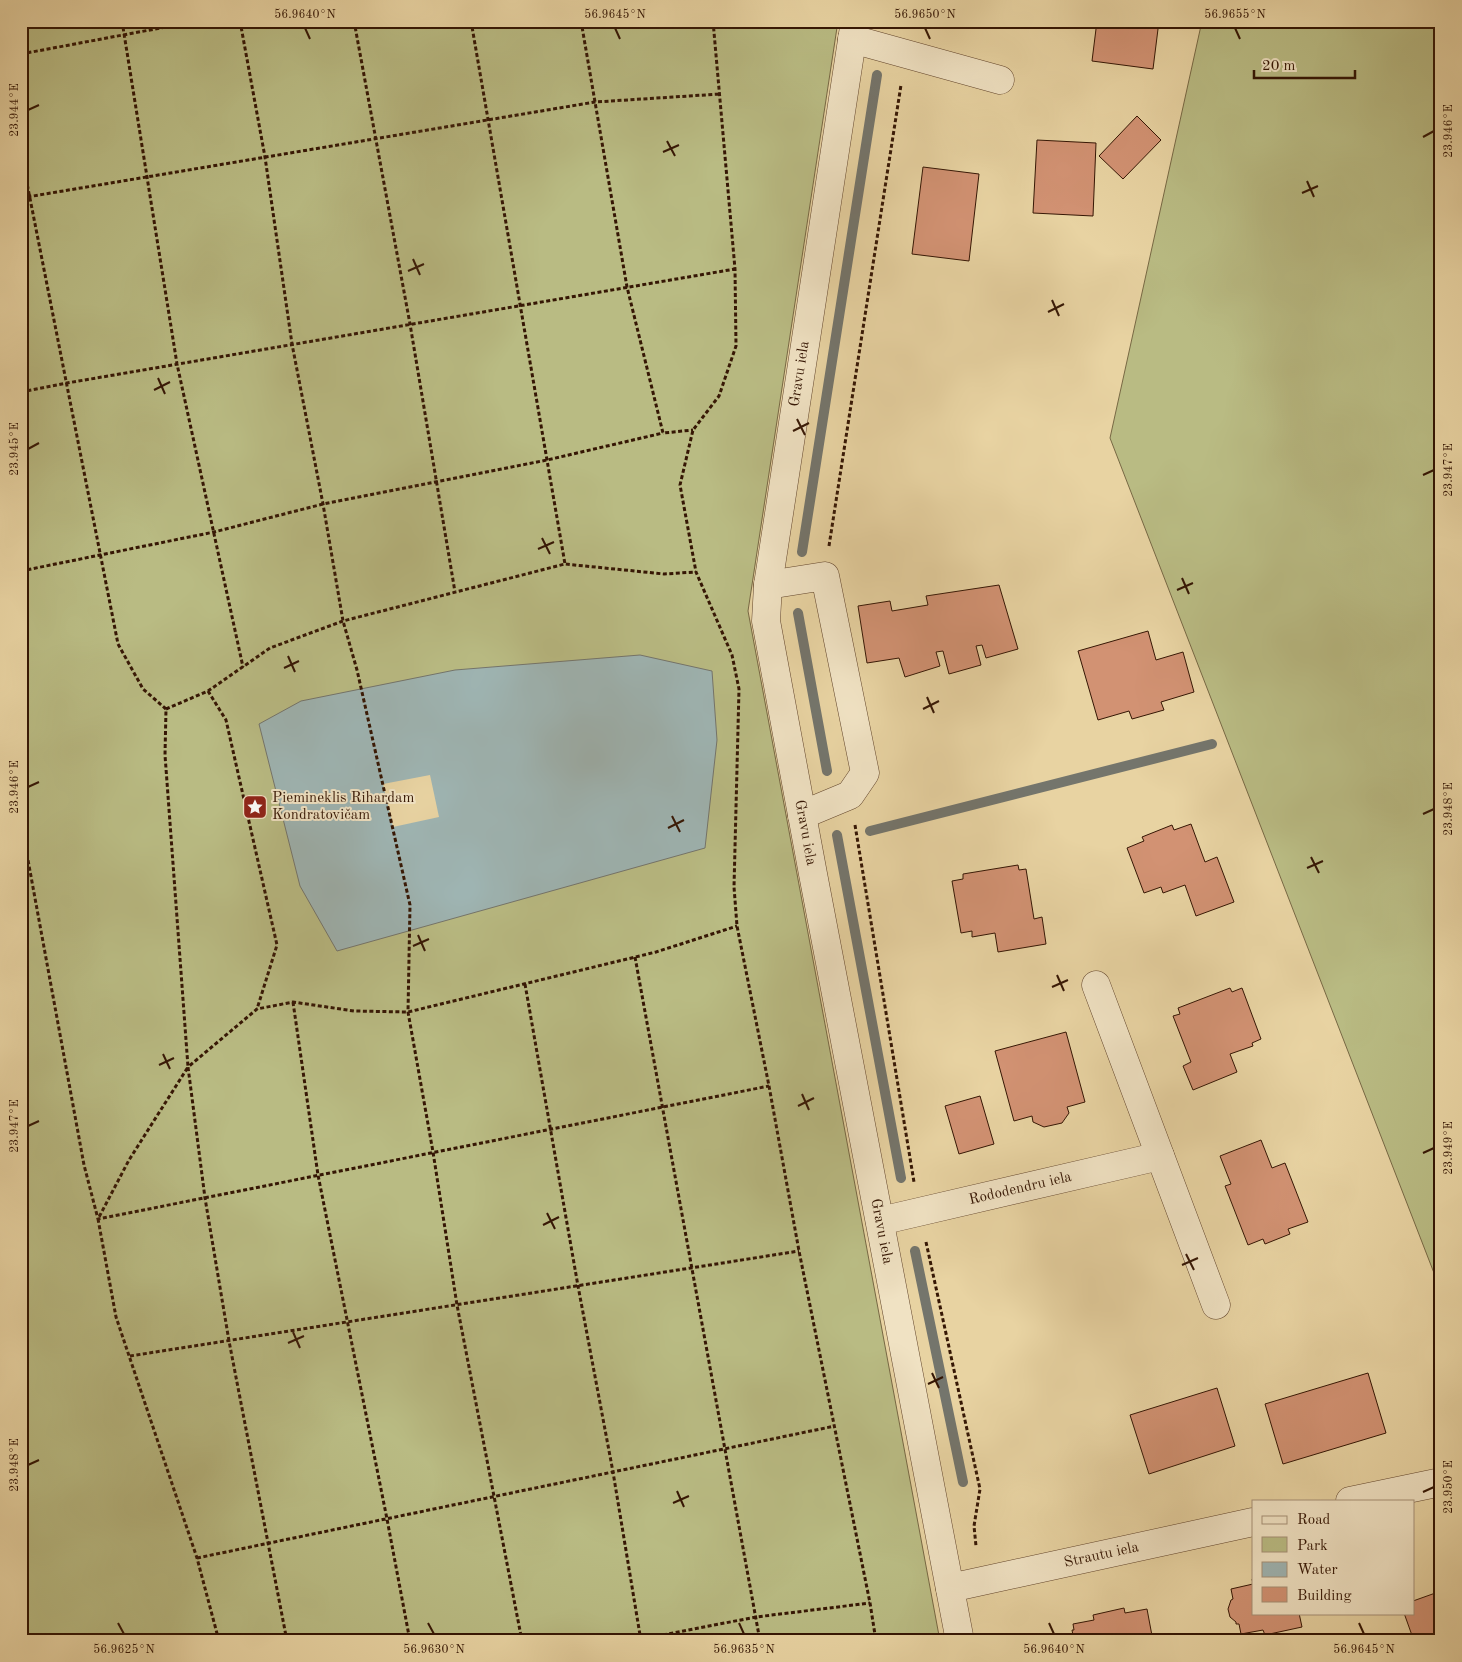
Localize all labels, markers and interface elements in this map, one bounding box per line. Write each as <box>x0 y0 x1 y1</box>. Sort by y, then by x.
text: 56.9640°N <box>274 8 336 21</box>
text: 56.9645°N <box>584 8 646 21</box>
text: 56.9650°N <box>894 8 956 21</box>
text: 56.9655°N <box>1204 8 1266 21</box>
scale bar <box>1254 48 1356 80</box>
text: 20 m <box>1262 59 1296 74</box>
text: 23.944°E <box>9 83 21 137</box>
text: 23.946°E <box>1443 104 1455 158</box>
street label: Gravu iela <box>787 339 813 408</box>
text: 23.945°E <box>8 422 21 476</box>
text: 23.947°E <box>1443 443 1455 497</box>
text: 23.946°E <box>9 760 21 814</box>
text: 23.948°E <box>1443 782 1455 836</box>
place label: Piemineklis Rihardam Kondratovičam <box>272 791 414 823</box>
place icon: Piemineklis Rihardam Kondratovičam <box>242 794 268 820</box>
street label: Gravu iela <box>792 799 819 867</box>
text: 23.947°E <box>9 1099 21 1153</box>
text: 23.949°E <box>1443 1121 1455 1175</box>
street label: Rododendru iela <box>967 1169 1074 1208</box>
street label: Gravu iela <box>868 1197 895 1266</box>
text: 23.948°E <box>9 1438 21 1492</box>
text: 23.950°E <box>1442 1460 1455 1514</box>
legend <box>1252 1500 1414 1614</box>
text: Road <box>1297 1513 1331 1528</box>
street label: Strautu iela <box>1063 1539 1141 1570</box>
text: Park <box>1297 1539 1328 1554</box>
text: Water <box>1297 1563 1338 1578</box>
text: Building <box>1297 1589 1352 1604</box>
text: 56.9625°N <box>93 1643 155 1656</box>
text: 56.9630°N <box>403 1643 465 1656</box>
text: 56.9635°N <box>713 1643 775 1656</box>
text: 56.9640°N <box>1023 1643 1085 1656</box>
text: 56.9645°N <box>1333 1643 1395 1656</box>

